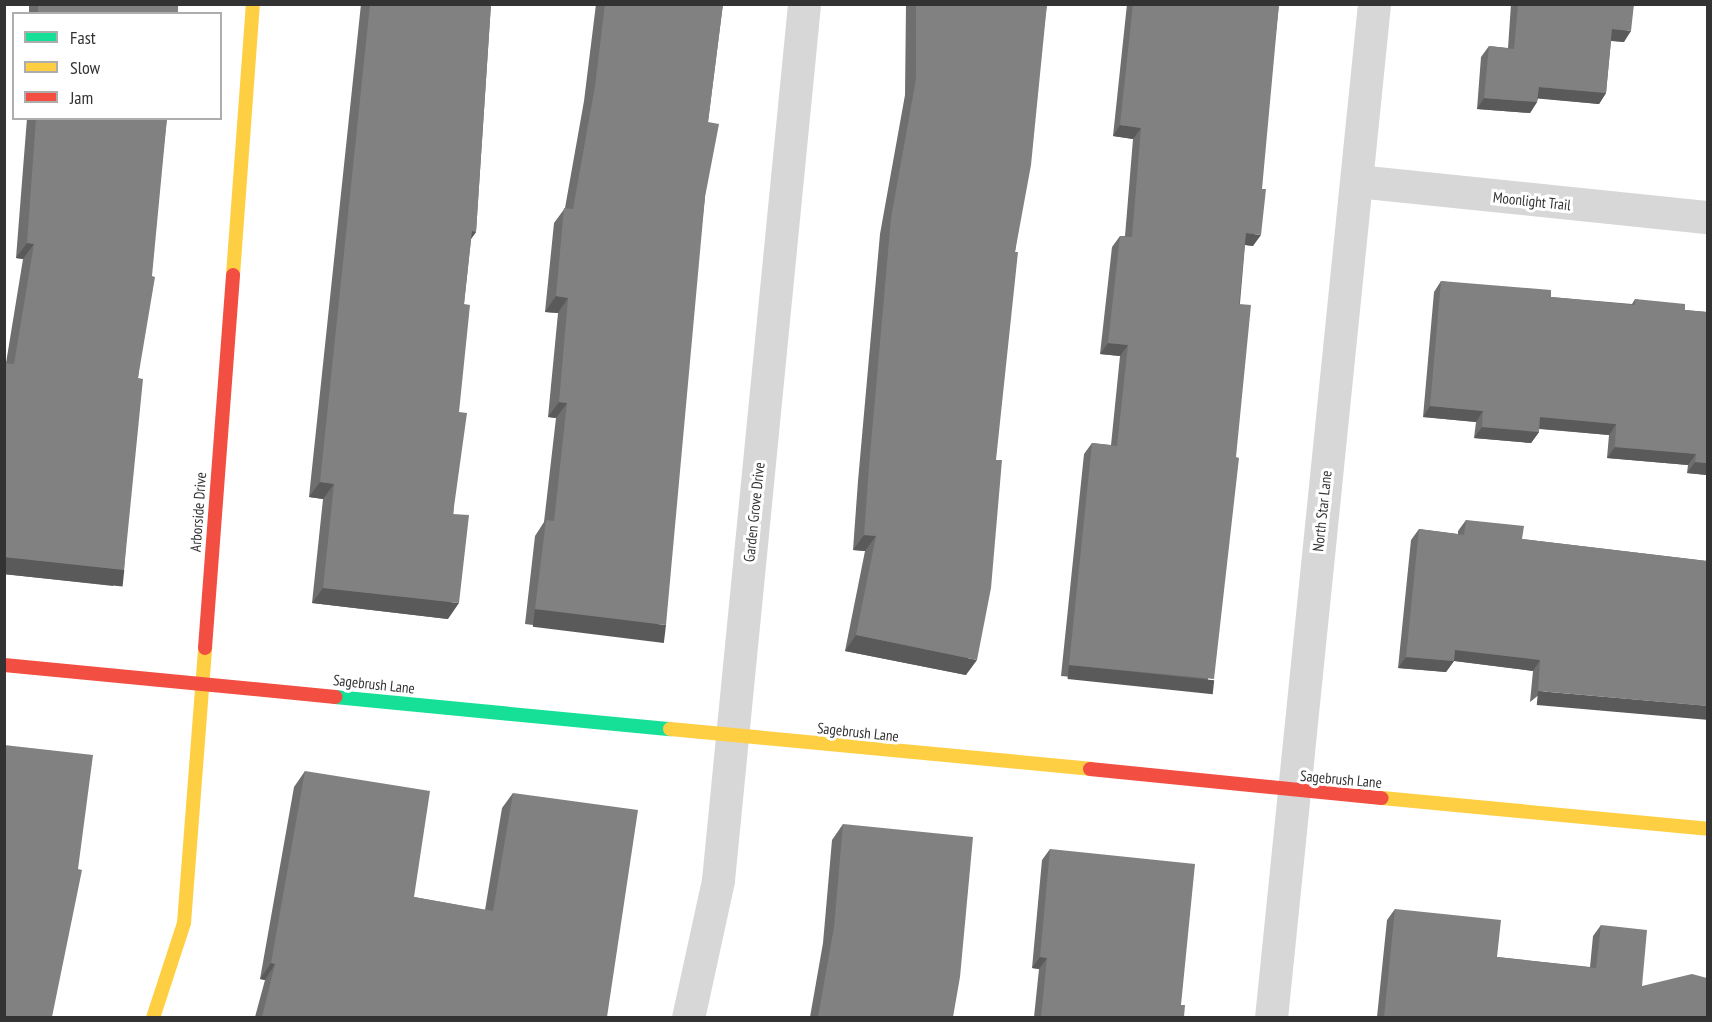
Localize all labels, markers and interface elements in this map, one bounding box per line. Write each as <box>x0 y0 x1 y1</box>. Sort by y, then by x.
legend <box>12 12 222 120</box>
text: Fast <box>70 26 96 49</box>
text: Slow <box>70 56 100 79</box>
text: Jam <box>70 86 93 109</box>
street label: Moonlight Trail <box>1492 188 1572 214</box>
street label: Garden Grove Drive <box>740 461 768 563</box>
street label: North Star Lane <box>1309 470 1335 552</box>
street label: Arborside Drive <box>186 472 210 552</box>
street label: Sagebrush Lane <box>332 671 416 697</box>
street label: Sagebrush Lane <box>816 719 900 745</box>
street label: Sagebrush Lane <box>1299 766 1383 792</box>

